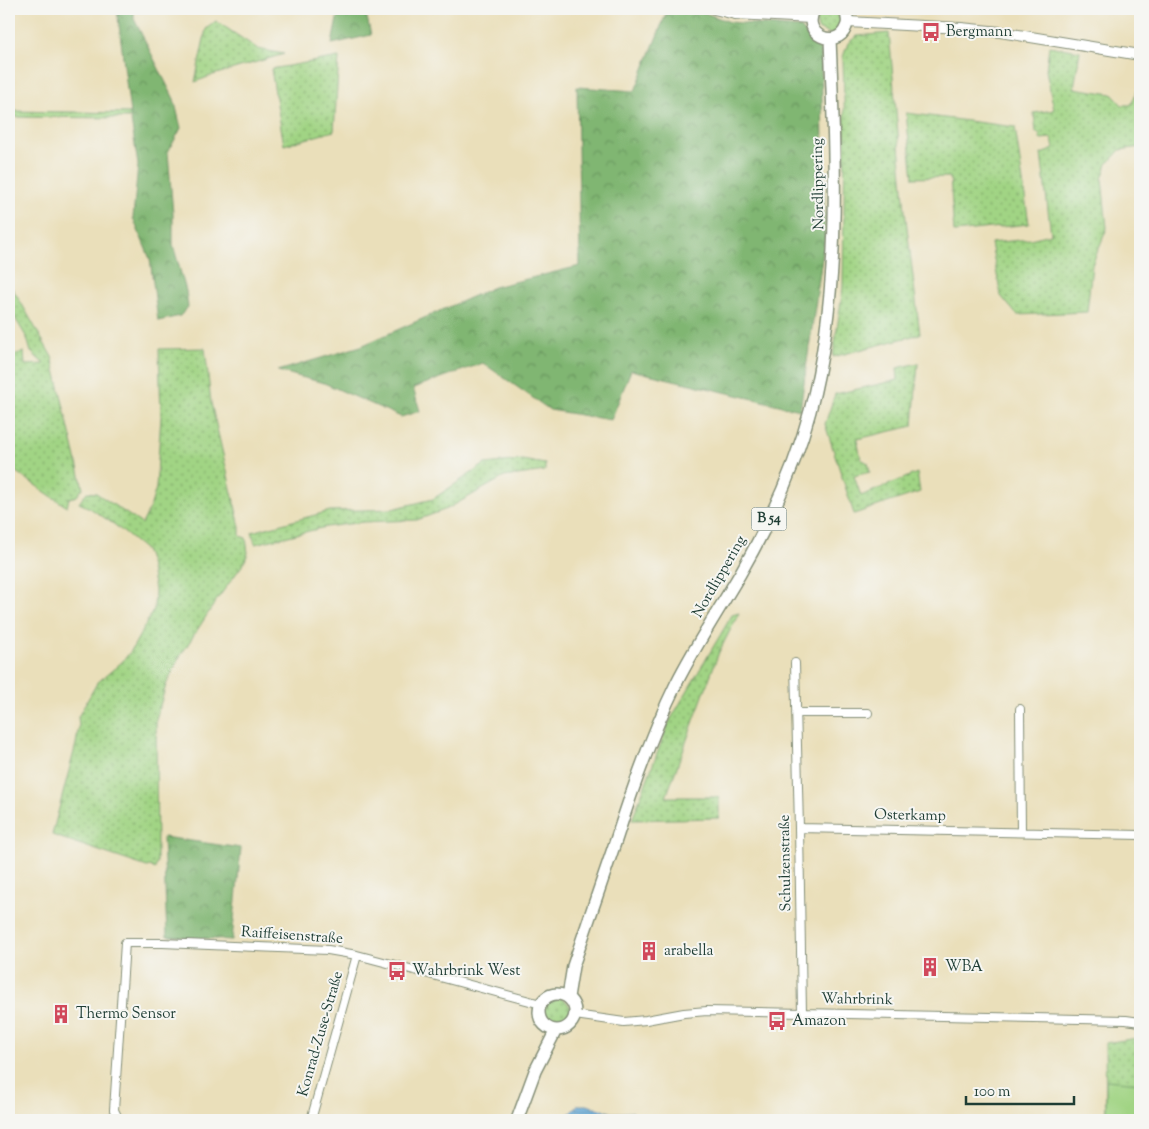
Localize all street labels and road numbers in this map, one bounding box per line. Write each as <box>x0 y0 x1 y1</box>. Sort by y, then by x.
street label: Nordlippering <box>808 138 830 230</box>
road number: B 54 <box>752 508 786 530</box>
street label: Nordlippering <box>688 532 752 622</box>
street label: Osterkamp <box>874 805 946 827</box>
street label: Schulzenstraße <box>775 814 797 912</box>
street label: Raiffeisenstraße <box>240 922 344 950</box>
street label: Konrad-Zuse-Straße <box>293 969 349 1099</box>
street label: Wahrbrink <box>821 989 893 1011</box>

